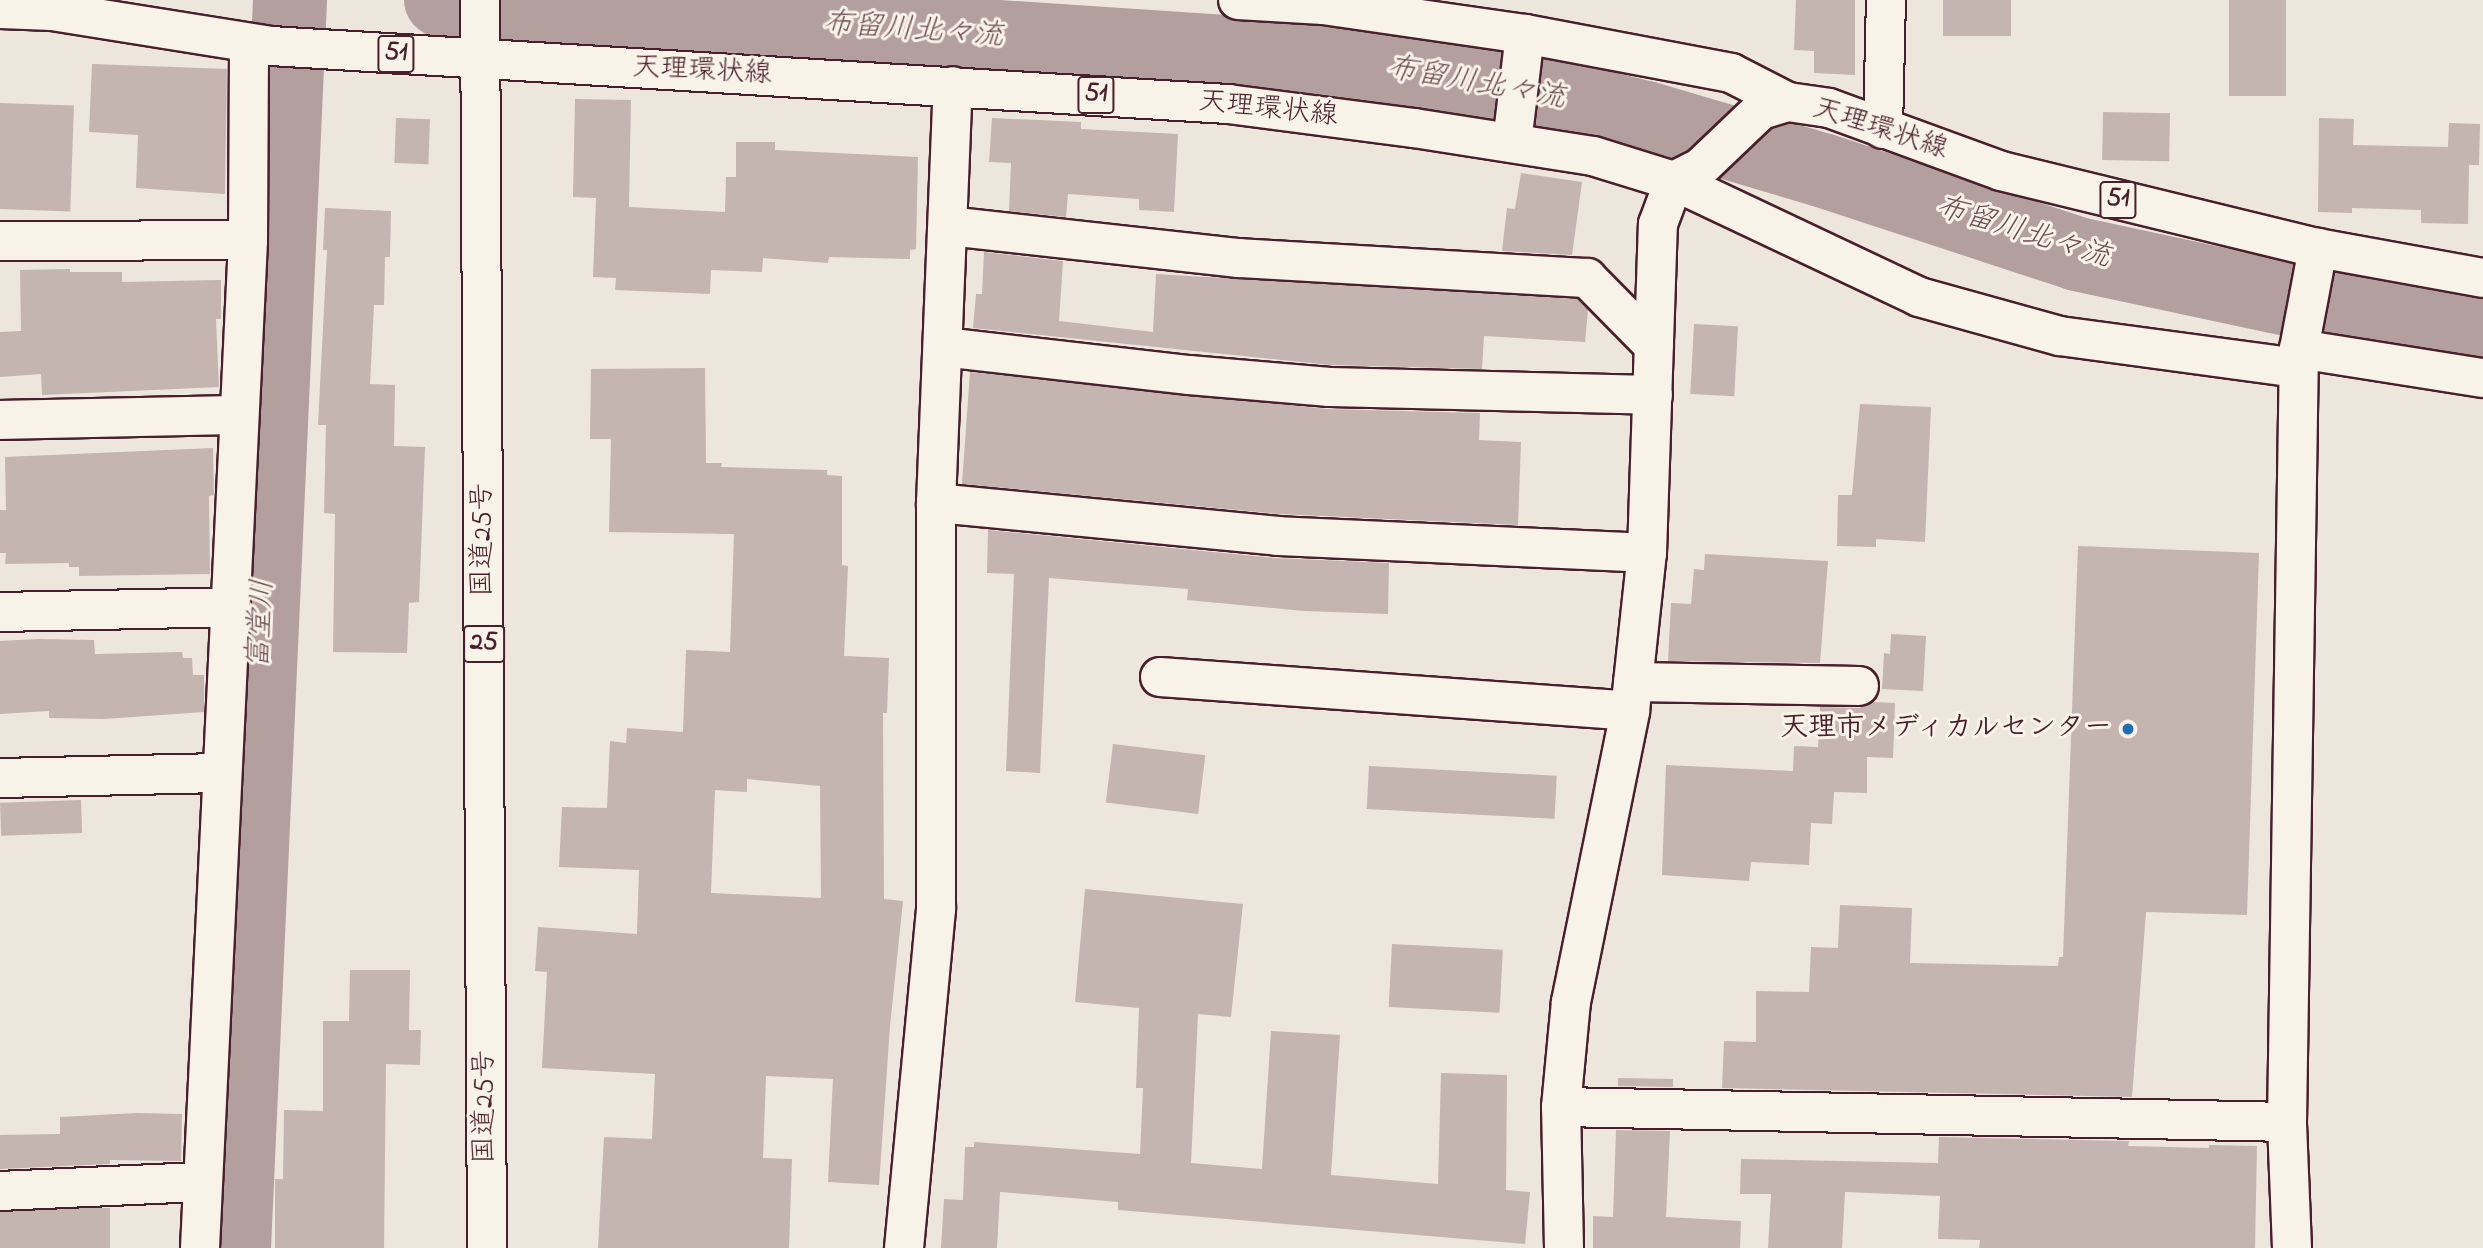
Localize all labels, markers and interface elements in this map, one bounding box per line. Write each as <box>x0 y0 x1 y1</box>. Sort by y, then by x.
water label: 布留川北々流 <box>822 7 1004 55</box>
road number: 51 <box>377 32 415 76</box>
water label: 布留川北々流 <box>1384 51 1568 117</box>
street label: 天理環状線 <box>631 52 773 92</box>
road number: 51 <box>1077 72 1115 118</box>
street label: 天理環状線 <box>1197 86 1339 134</box>
street label: 天理環状線 <box>1808 92 1952 168</box>
road number: 51 <box>2099 178 2137 223</box>
water label: 布留川北々流 <box>1932 189 2114 277</box>
street label: 国道25号 <box>467 483 501 597</box>
water label: 富堂川 <box>242 578 282 670</box>
road number: 25 <box>463 622 505 666</box>
place label: 天理市メディカルセンター <box>1776 712 2112 746</box>
marker: 天理市メディカルセンター <box>2118 719 2138 739</box>
street label: 国道25号 <box>469 1050 503 1164</box>

